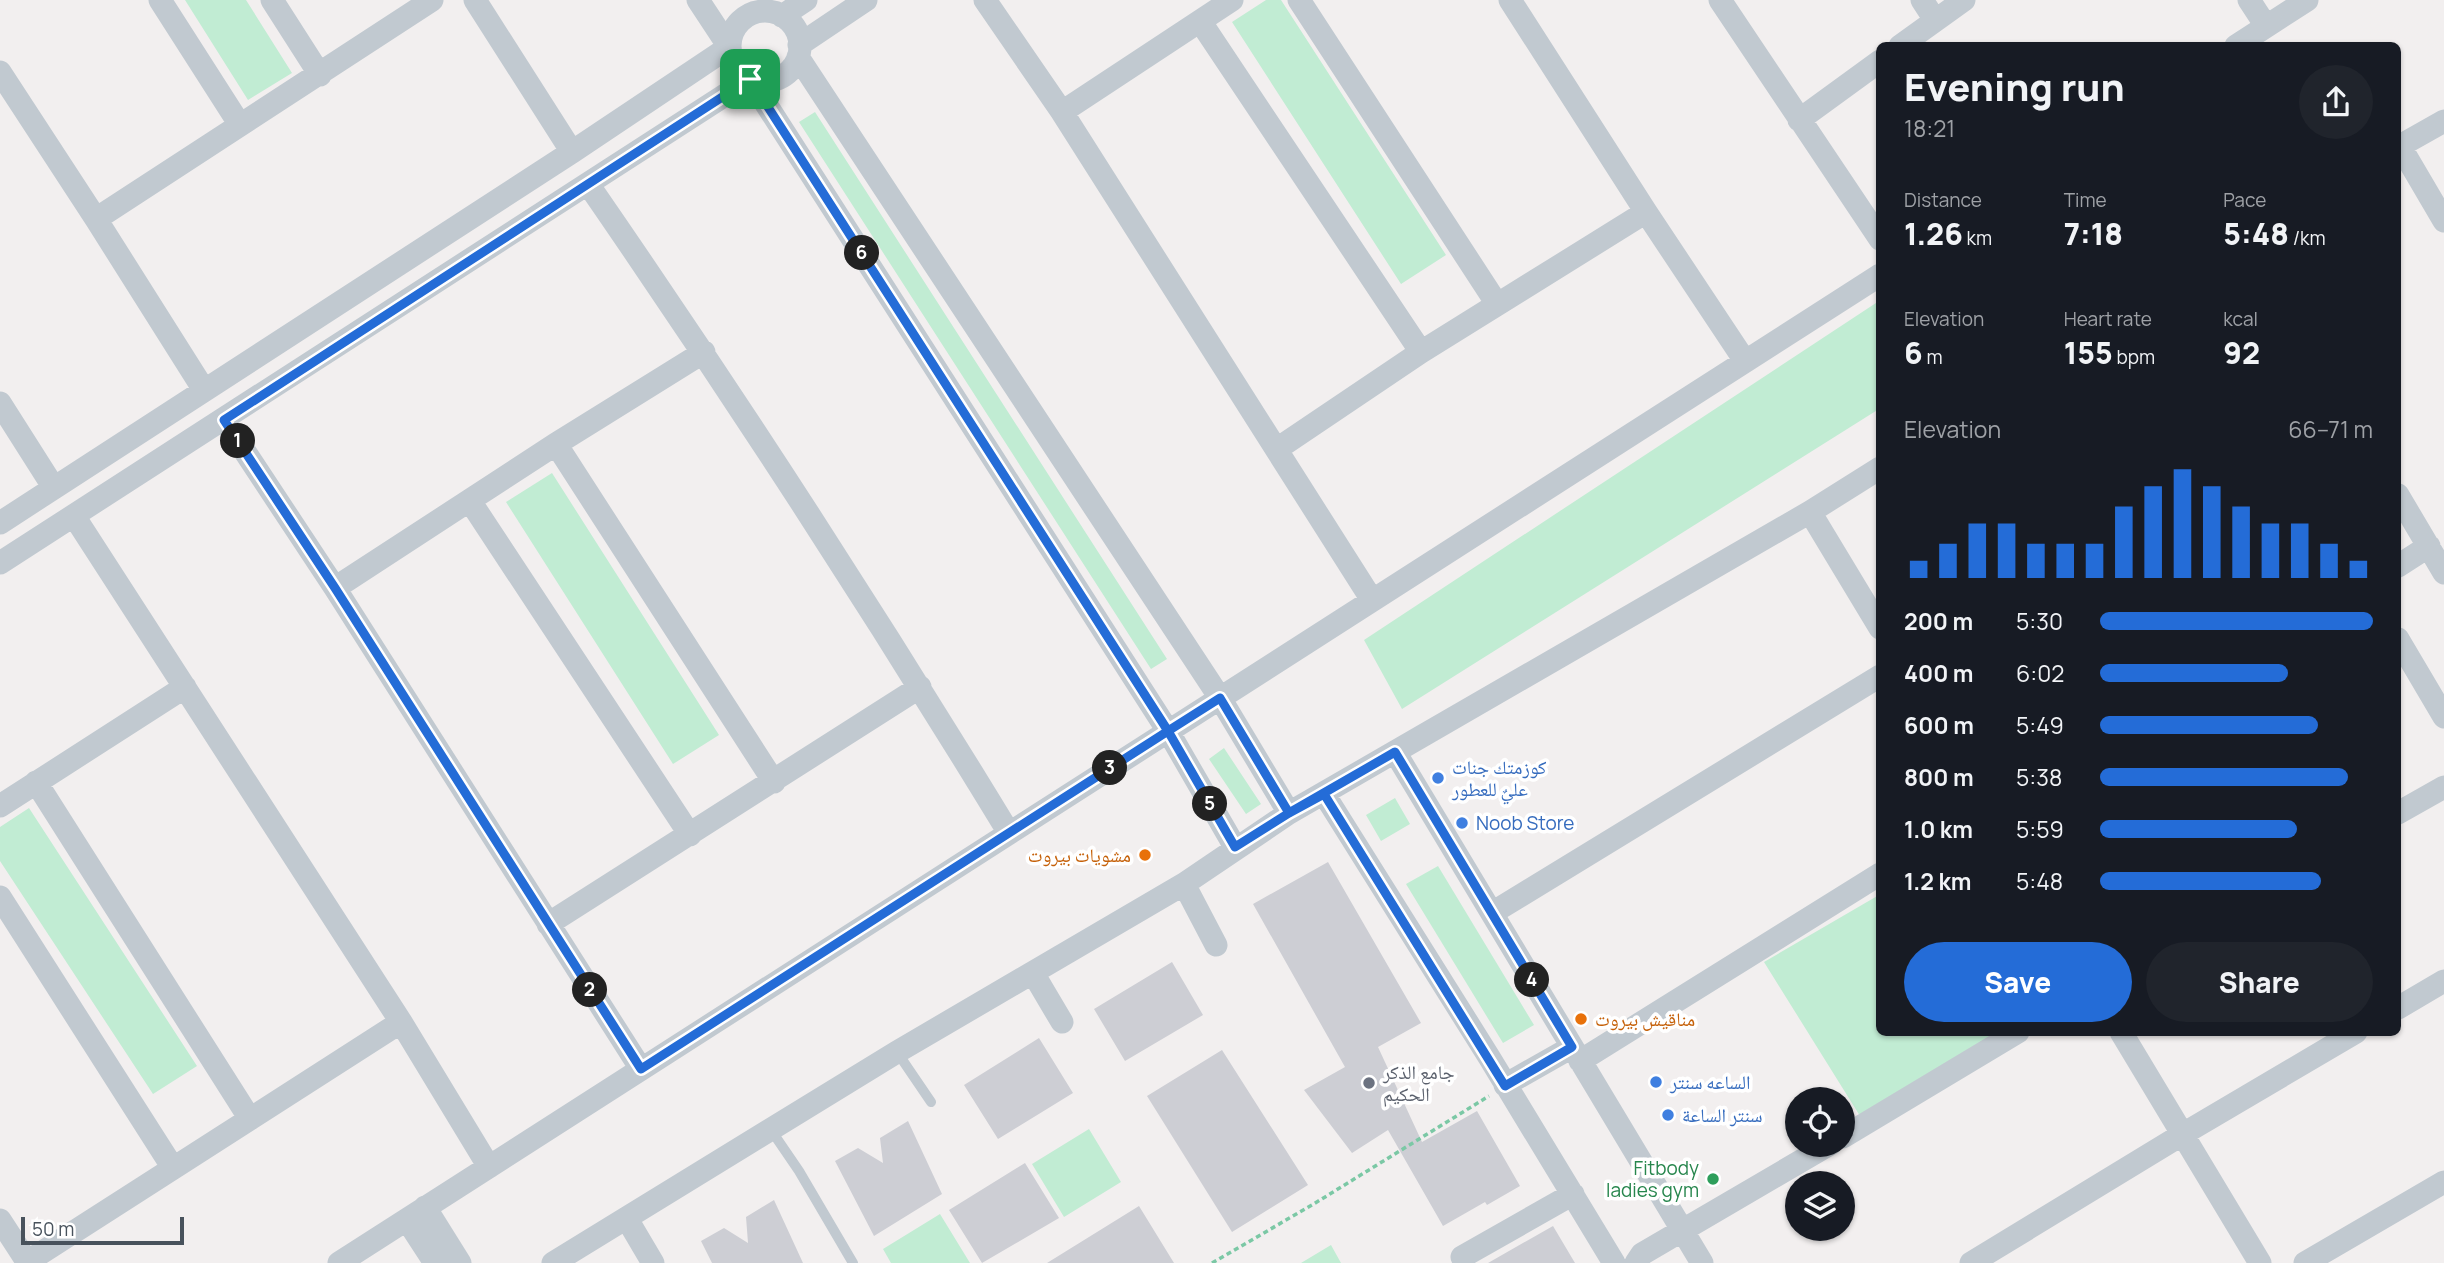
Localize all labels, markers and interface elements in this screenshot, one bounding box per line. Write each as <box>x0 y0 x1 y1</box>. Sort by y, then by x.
pin <box>720 49 780 109</box>
icon: arrive <box>731 60 769 98</box>
text: Evening run <box>1904 60 2125 112</box>
button: share <box>2299 65 2373 139</box>
text: 18:21 <box>1904 112 1955 144</box>
text: Distance <box>1904 187 1982 213</box>
text: Time <box>2064 187 2107 213</box>
text: Pace <box>2223 187 2266 213</box>
text: 1.26 <box>1904 213 1963 254</box>
text: 7:18 <box>2064 213 2123 254</box>
text: 5:48 <box>2223 213 2289 254</box>
text: km <box>1963 225 1992 251</box>
text: /km <box>2289 225 2326 251</box>
pin: 6 <box>844 236 880 270</box>
text: 6 <box>856 239 867 265</box>
text: Elevation <box>1904 306 1984 332</box>
text: Heart rate <box>2064 306 2152 332</box>
text: kcal <box>2223 306 2258 332</box>
text: 6 <box>1904 332 1923 373</box>
text: 155 <box>2064 332 2113 373</box>
text: 92 <box>2223 332 2260 373</box>
text: m <box>1923 344 1943 370</box>
text: bpm <box>2113 344 2155 370</box>
text: Elevation <box>1904 413 2001 445</box>
text: 66–71 m <box>2288 413 2373 445</box>
pin: 1 <box>220 424 256 458</box>
text: 1 <box>233 427 242 453</box>
text: 200 m <box>1904 605 1973 637</box>
text: 5:30 <box>2016 605 2063 637</box>
text: 400 m <box>1904 657 1974 689</box>
text: 6:02 <box>2016 657 2064 689</box>
text: 600 m <box>1904 709 1974 741</box>
text: 5:49 <box>2016 709 2064 741</box>
pin: 3 <box>1092 750 1128 786</box>
text: 3 <box>1104 754 1115 780</box>
place label: كوزمتك جنات عليٌ للعطور <box>1451 754 1547 805</box>
text: 800 m <box>1904 761 1974 793</box>
text: 5:38 <box>2016 761 2062 793</box>
marker: كوزمتك جنات عليٌ للعطور <box>1430 770 1446 786</box>
pin: 5 <box>1192 786 1228 822</box>
text: 5 <box>1204 790 1215 816</box>
place label: Noob Store <box>1476 810 1574 836</box>
text: 1.0 km <box>1904 813 1973 845</box>
text: 5:59 <box>2016 813 2064 845</box>
marker: Noob Store <box>1454 815 1470 831</box>
place label: مشويات بيروت <box>1028 842 1131 868</box>
marker: مشويات بيروت <box>1137 847 1153 863</box>
text: 1.2 km <box>1904 865 1971 897</box>
text: 5:48 <box>2016 865 2063 897</box>
button: Save <box>1904 942 2132 1022</box>
button: Share <box>2146 942 2373 1022</box>
pin: 4 <box>1514 962 1550 998</box>
text: 4 <box>1526 966 1537 992</box>
pin: 2 <box>572 972 608 1007</box>
text: 2 <box>584 976 595 1002</box>
place label: مناقيش بيروت <box>1595 1006 1695 1032</box>
marker: مناقيش بيروت <box>1573 1011 1589 1027</box>
place label: جامع الذكر الحكيم <box>1382 1059 1455 1107</box>
place label: الساعه سنتر <box>1669 1069 1751 1095</box>
marker: الساعه سنتر <box>1648 1074 1664 1090</box>
marker: جامع الذكر الحكيم <box>1361 1075 1377 1091</box>
map controls <box>1785 1087 1855 1241</box>
button: locate <box>1785 1087 1855 1157</box>
place label: سنتر الساعة <box>1682 1102 1763 1128</box>
marker: سنتر الساعة <box>1660 1107 1676 1123</box>
place label: Fitbody ladies gym <box>1606 1155 1699 1203</box>
marker: Fitbody ladies gym <box>1705 1171 1721 1187</box>
button: layers <box>1785 1171 1855 1241</box>
scale bar <box>21 1214 184 1246</box>
text: 50 m <box>32 1216 74 1242</box>

